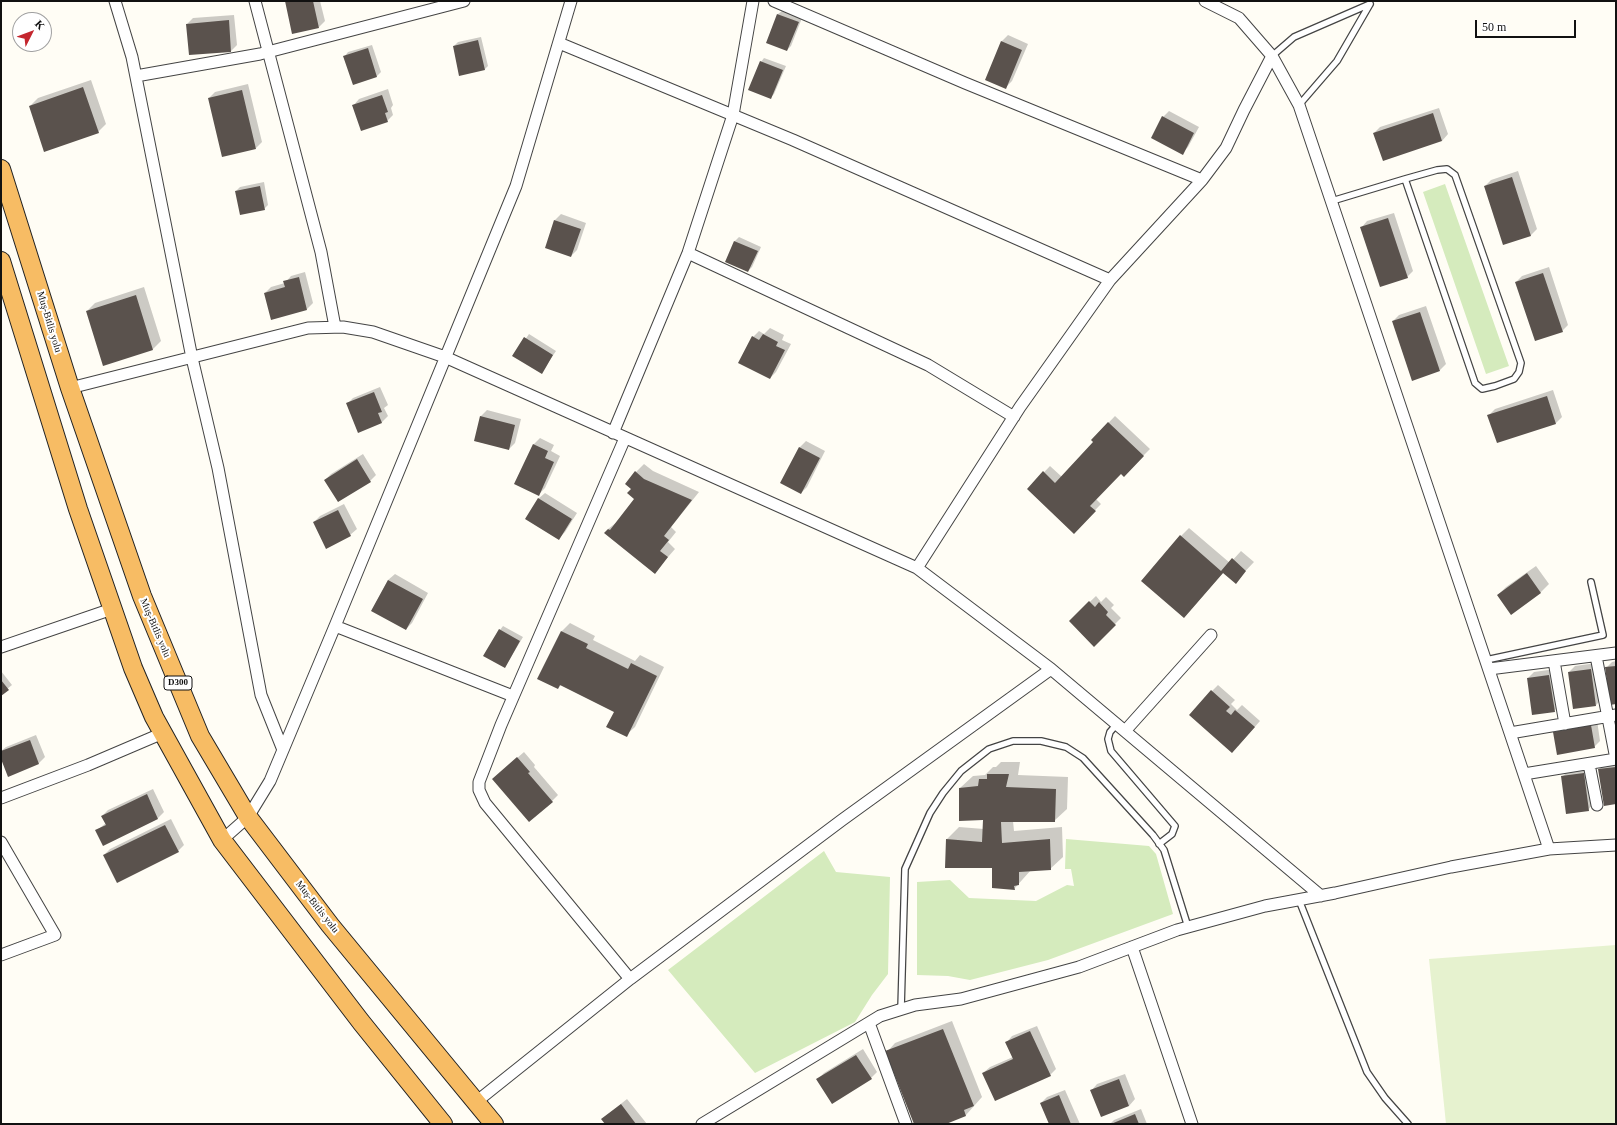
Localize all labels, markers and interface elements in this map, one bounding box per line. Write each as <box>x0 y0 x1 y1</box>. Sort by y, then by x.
north arrow <box>12 12 52 52</box>
scale bar <box>1477 12 1578 38</box>
text: K <box>33 17 47 32</box>
text: 50 m <box>1482 20 1506 34</box>
street label: Muş-Bitlis yolu <box>34 290 64 354</box>
street label: Muş-Bitlis yolu <box>137 597 173 659</box>
road number: D300 <box>164 676 192 690</box>
street label: Muş-Bitlis yolu <box>293 878 341 936</box>

